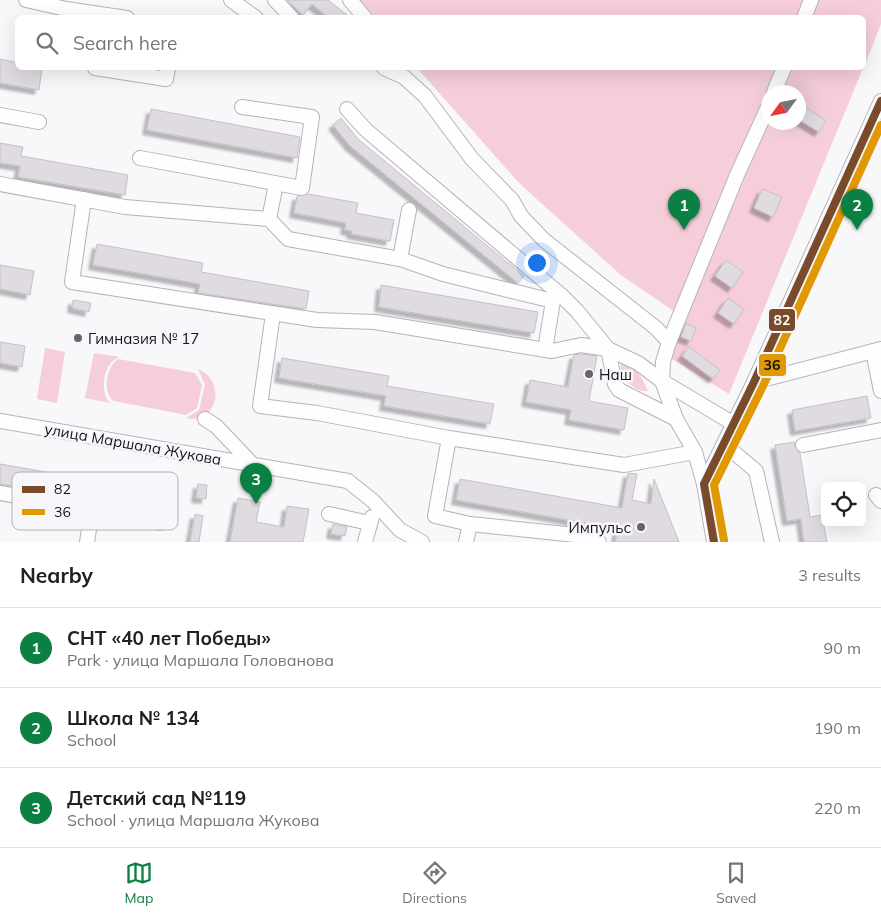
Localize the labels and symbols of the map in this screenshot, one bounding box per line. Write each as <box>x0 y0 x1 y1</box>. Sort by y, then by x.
north arrow <box>761 85 806 130</box>
pin: 1 <box>668 189 700 230</box>
pin: 2 <box>841 189 873 230</box>
your location <box>524 250 550 276</box>
line badge: 82 <box>768 308 796 332</box>
text: 82 <box>774 311 790 329</box>
place label: Гимназия № 17 <box>88 329 199 348</box>
marker: Гимназия № 17 <box>72 332 84 344</box>
line badge: 36 <box>758 353 787 377</box>
text: 36 <box>764 356 780 374</box>
place label: Наш <box>599 365 632 384</box>
marker: Наш <box>583 368 595 380</box>
street label: улица Маршала Жукова <box>43 419 223 469</box>
pin: 3 <box>240 463 272 504</box>
legend <box>12 472 178 530</box>
text: 82 <box>54 480 71 498</box>
text: 36 <box>54 503 71 521</box>
place label: Импульс <box>568 518 631 537</box>
marker: Импульс <box>635 521 647 533</box>

